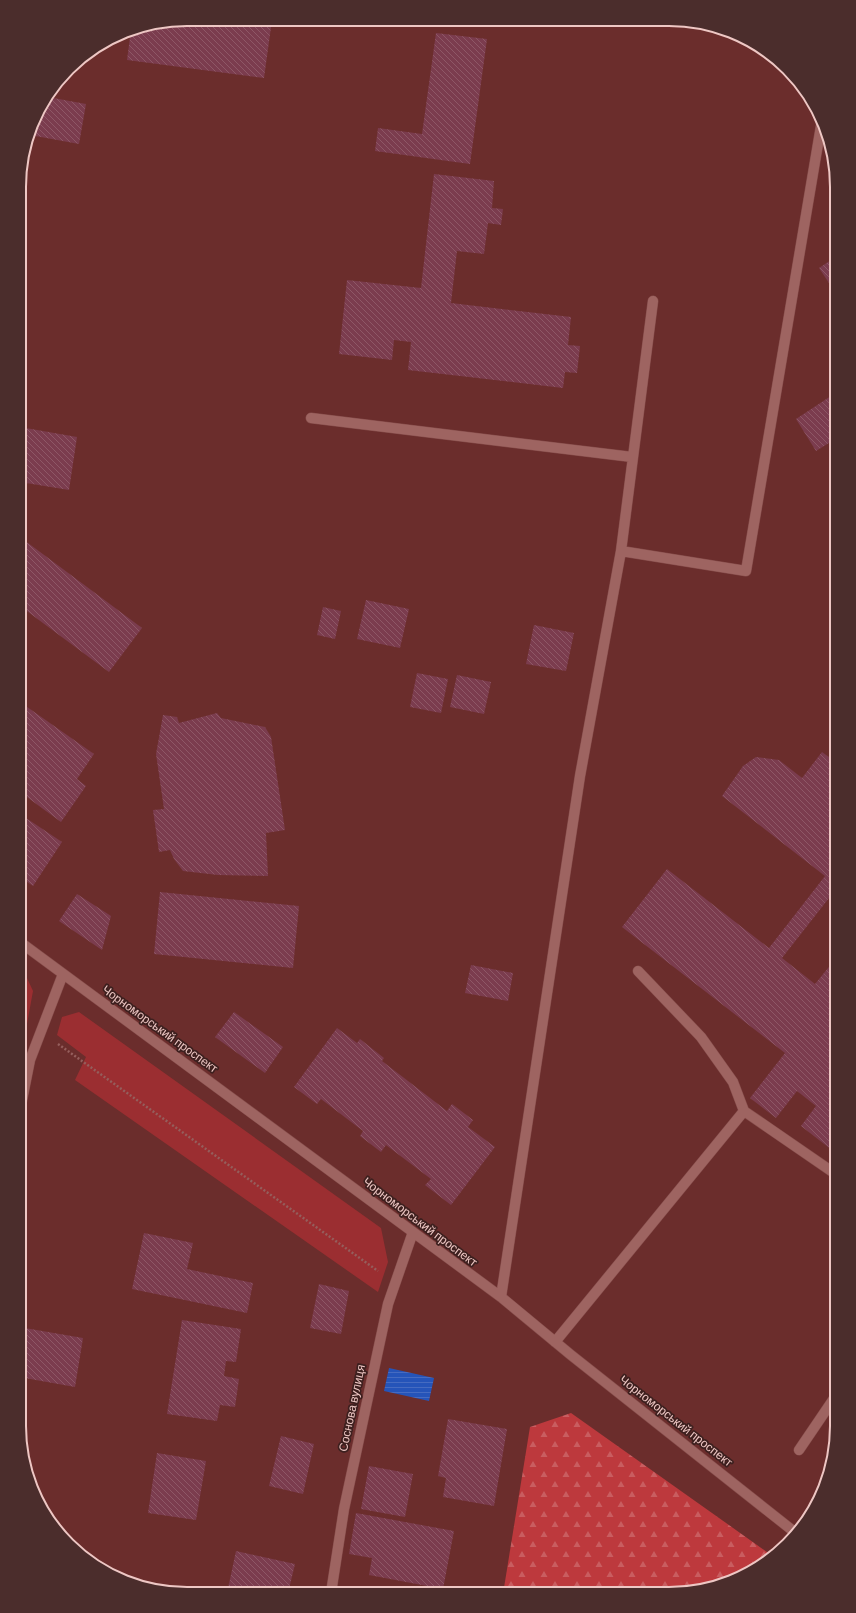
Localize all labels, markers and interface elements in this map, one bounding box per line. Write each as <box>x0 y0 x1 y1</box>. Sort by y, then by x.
street label: Чорноморський проспект <box>99 982 222 1076</box>
street label: Чорноморський проспект <box>360 1174 481 1270</box>
street label: Соснова вулиця <box>335 1363 368 1453</box>
street label: Чорноморський проспект <box>617 1372 736 1470</box>

